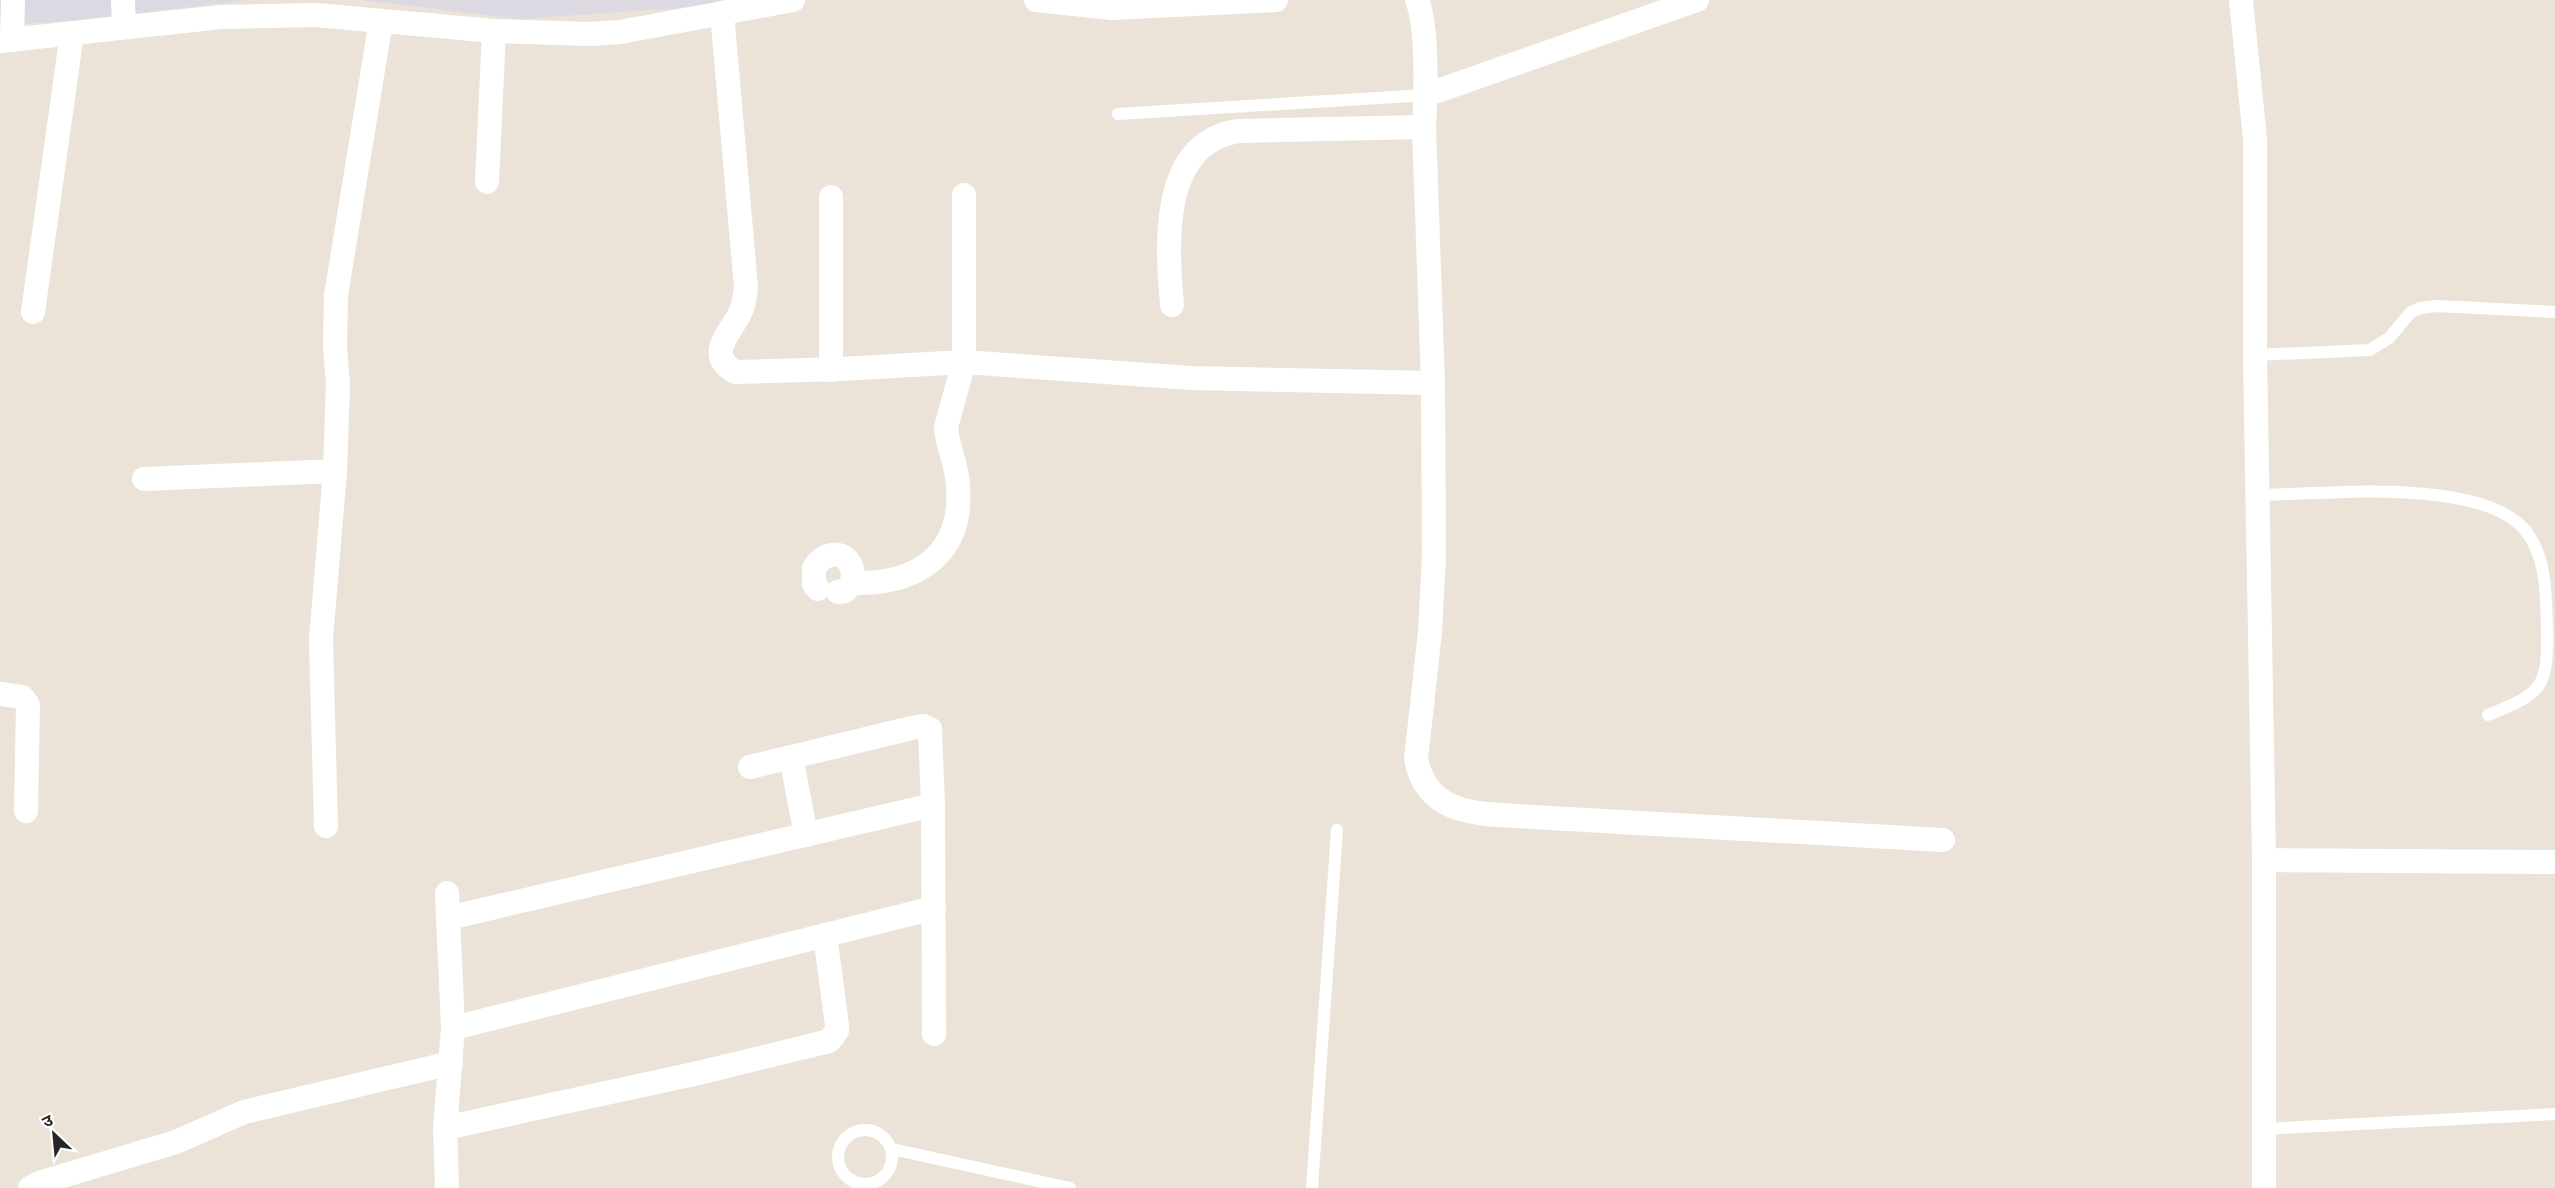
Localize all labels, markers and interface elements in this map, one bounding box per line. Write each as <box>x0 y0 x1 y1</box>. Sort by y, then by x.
north arrow <box>24 1104 84 1164</box>
text: उ <box>39 1110 56 1131</box>

